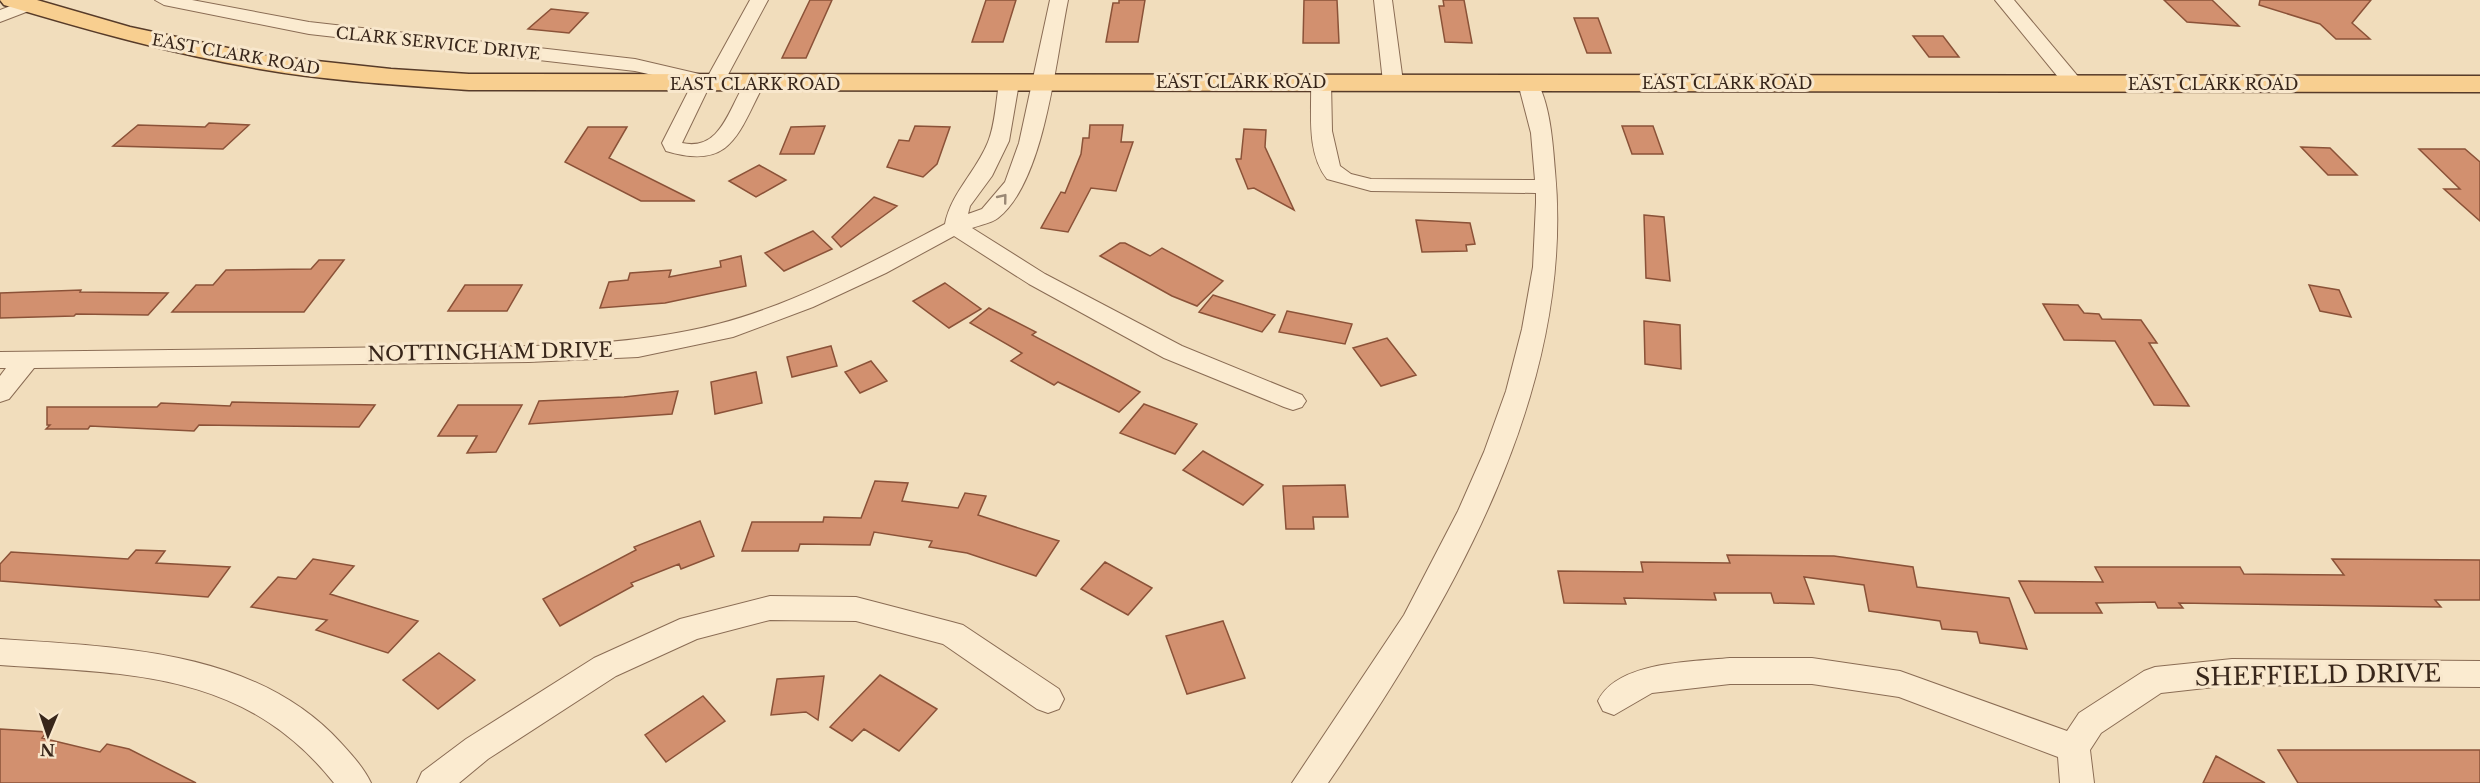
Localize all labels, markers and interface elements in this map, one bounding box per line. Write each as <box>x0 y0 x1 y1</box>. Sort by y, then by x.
street label: CLARK SERVICE DRIVE <box>335 22 541 64</box>
street label: EAST CLARK ROAD <box>150 29 322 79</box>
street label: EAST CLARK ROAD <box>1156 72 1326 92</box>
street label: EAST CLARK ROAD <box>1642 73 1812 93</box>
street label: EAST CLARK ROAD <box>670 74 840 94</box>
street label: EAST CLARK ROAD <box>2128 74 2298 94</box>
one-way arrow <box>996 194 1007 205</box>
street label: NOTTINGHAM DRIVE <box>367 338 613 366</box>
street label: SHEFFIELD DRIVE <box>2195 658 2441 692</box>
north arrow <box>18 705 78 765</box>
text: N <box>40 740 55 760</box>

